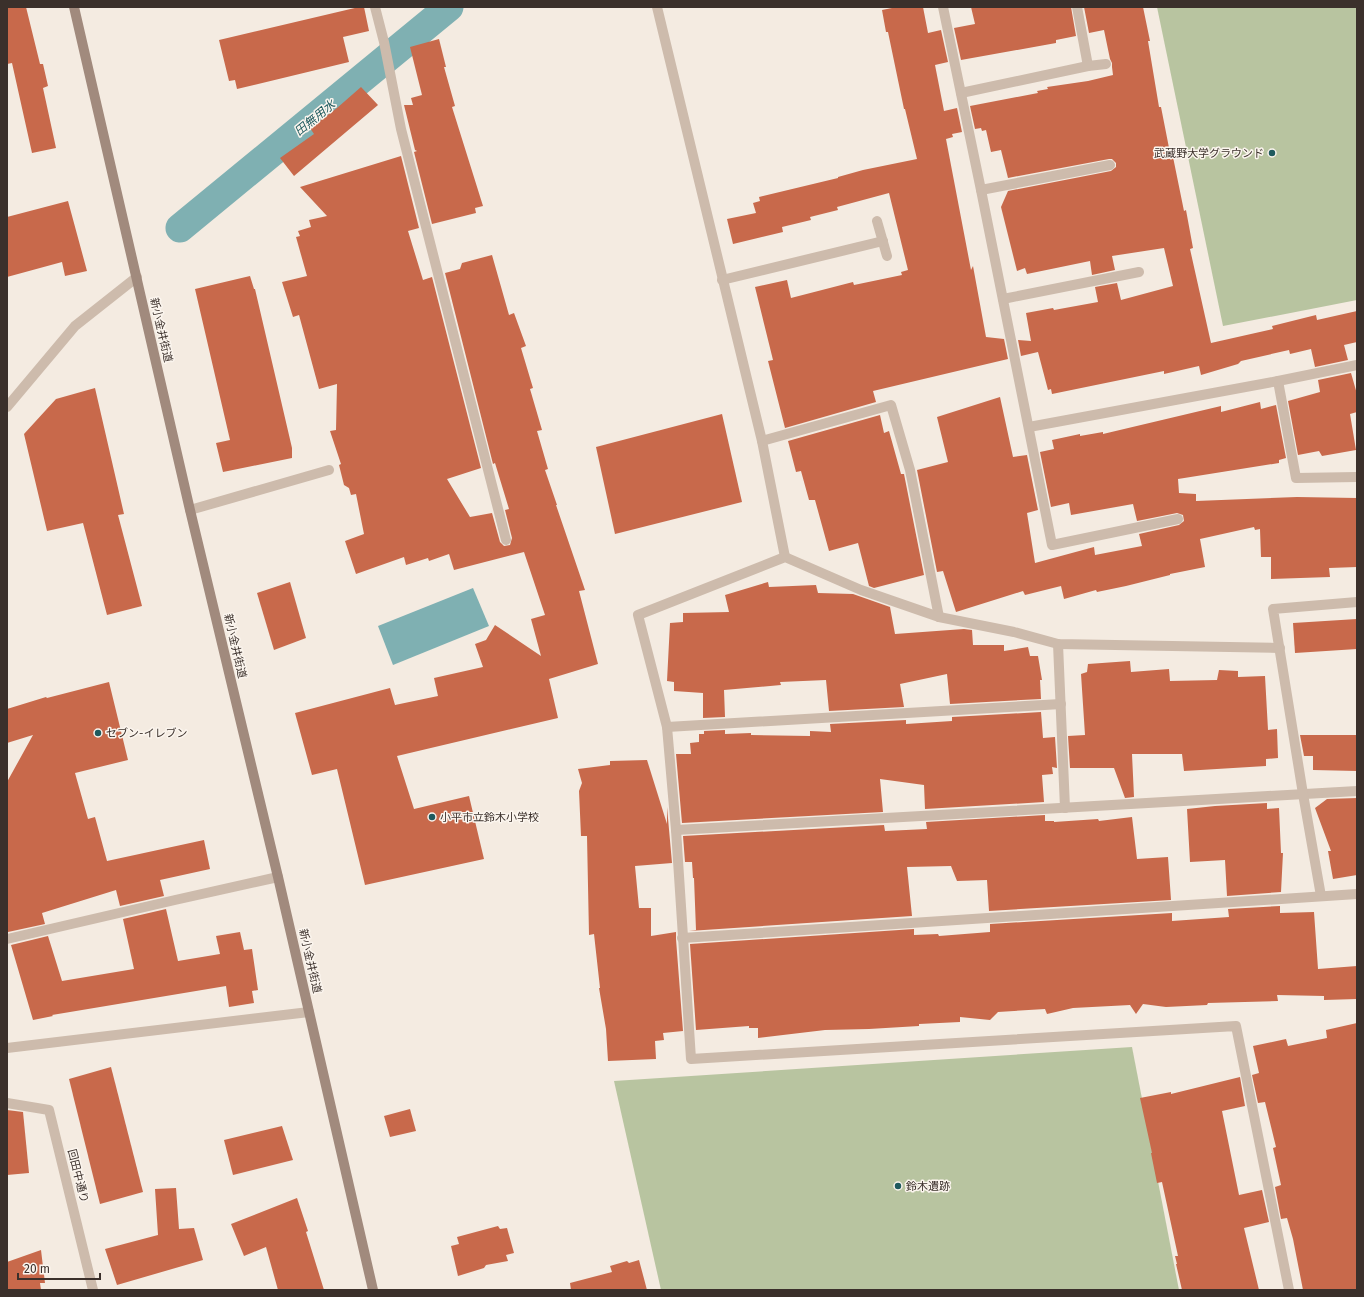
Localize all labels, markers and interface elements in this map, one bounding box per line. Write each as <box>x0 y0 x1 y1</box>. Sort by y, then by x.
water label: 田無用水 <box>292 96 340 139</box>
place label: 武蔵野大学グラウンド <box>1154 147 1264 160</box>
marker: 武蔵野大学グラウンド <box>1267 148 1277 158</box>
street label: 新小金井街道 <box>147 296 175 364</box>
street label: 新小金井街道 <box>221 612 249 680</box>
place label: セブン-イレブン <box>106 727 187 740</box>
marker: セブン-イレブン <box>93 728 103 738</box>
place label: 小平市立鈴木小学校 <box>440 811 539 824</box>
marker: 小平市立鈴木小学校 <box>427 812 437 822</box>
street label: 新小金井街道 <box>296 927 324 995</box>
street label: 回田中通り <box>65 1148 91 1204</box>
place label: 鈴木遺跡 <box>906 1180 950 1193</box>
marker: 鈴木遺跡 <box>893 1181 903 1191</box>
scale bar <box>18 1255 100 1281</box>
text: 20 m <box>24 1262 50 1276</box>

